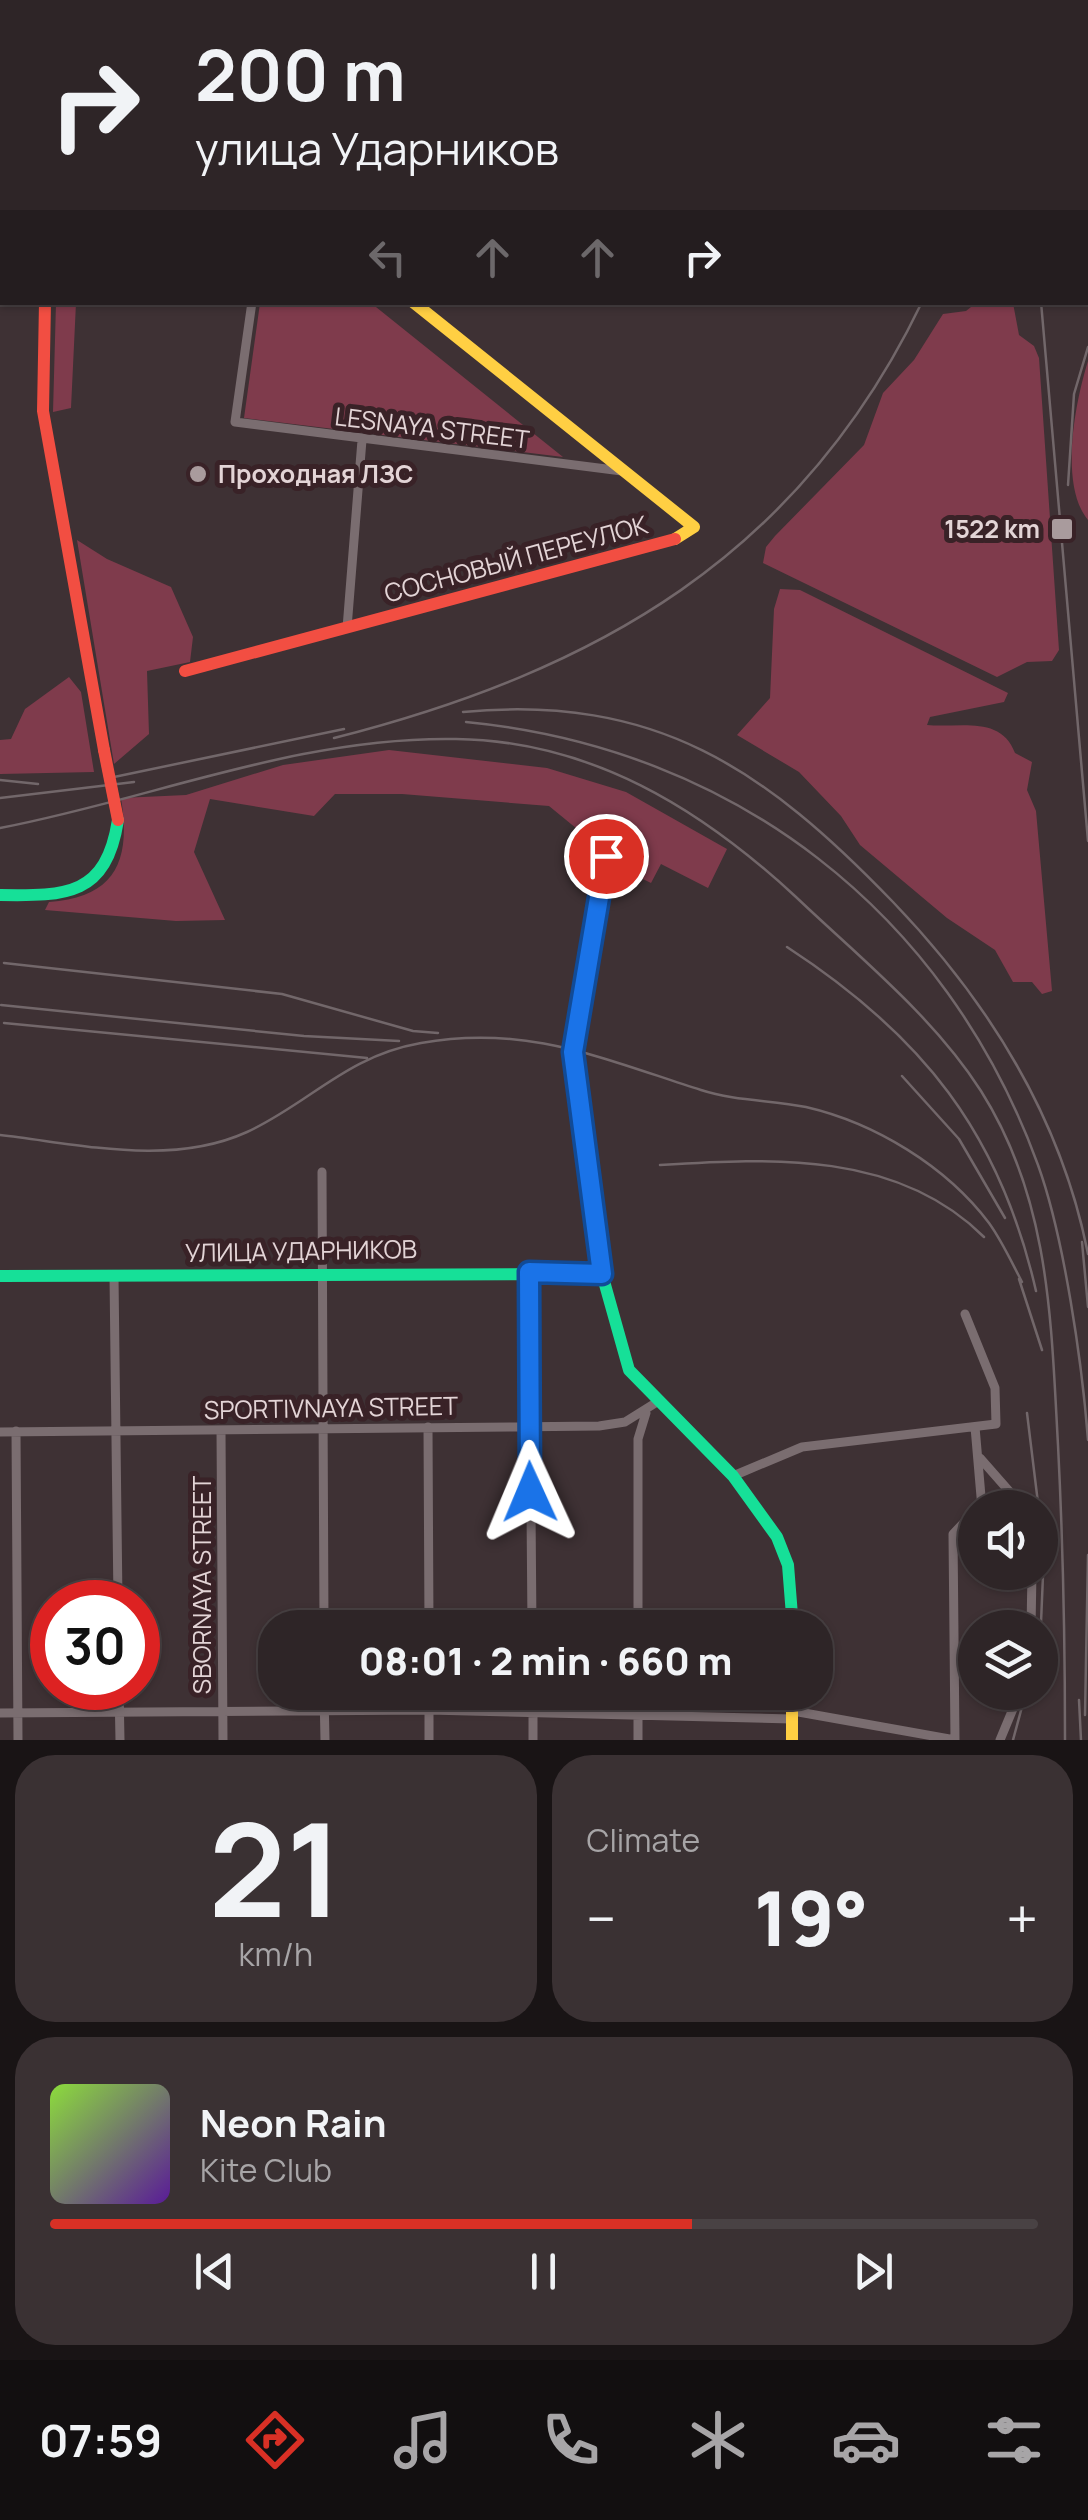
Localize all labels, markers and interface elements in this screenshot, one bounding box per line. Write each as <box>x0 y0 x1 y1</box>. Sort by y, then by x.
text: 200 m <box>195 26 406 122</box>
icon: right <box>30 40 160 170</box>
text: улица Ударников <box>195 117 559 179</box>
icon: left <box>360 230 415 285</box>
icon: ahead <box>465 230 520 285</box>
icon: ahead <box>570 230 625 285</box>
icon: right <box>675 230 730 285</box>
street label: LESNAYA STREET <box>333 398 531 457</box>
place label: Проходная ЛЗС <box>218 456 413 491</box>
marker: Проходная ЛЗС <box>187 463 209 485</box>
street label: СОСНОВЫЙ ПЕРЕУЛОК <box>380 506 652 611</box>
place label: 1522 km <box>944 511 1040 546</box>
marker: 1522 km <box>1049 516 1075 542</box>
pin <box>564 814 649 899</box>
icon: arrive <box>579 829 634 884</box>
street label: УЛИЦА УДАРНИКОВ <box>185 1231 417 1270</box>
street label: SPORTIVNAYA STREET <box>204 1388 458 1427</box>
position arrow <box>478 1440 582 1544</box>
street label: SBORNAYA STREET <box>184 1476 219 1694</box>
map controls <box>958 1490 1058 1710</box>
button: sound <box>958 1490 1058 1590</box>
speed limit sign: 30 <box>30 1580 160 1710</box>
button: layers <box>958 1610 1058 1710</box>
text: 08:01 · 2 min · 660 m <box>359 1634 732 1686</box>
text: 21 <box>209 1778 343 1956</box>
text: Climate <box>587 1818 700 1862</box>
text: 19° <box>754 1866 868 1969</box>
text: − <box>587 1880 616 1956</box>
text: + <box>1006 1880 1038 1956</box>
text: km/h <box>239 1932 313 1976</box>
text: Neon Rain <box>200 2096 386 2148</box>
text: Kite Club <box>200 2148 332 2192</box>
icon: previous <box>187 2244 242 2299</box>
icon: pause <box>516 2244 571 2299</box>
icon: next <box>846 2244 901 2299</box>
icon: directions <box>240 2405 310 2475</box>
icon: music <box>388 2405 458 2475</box>
icon: phone <box>536 2405 606 2475</box>
icon: climate <box>683 2405 753 2475</box>
icon: car <box>831 2405 901 2475</box>
icon: filters <box>979 2405 1049 2475</box>
text: 07:59 <box>39 2409 162 2471</box>

